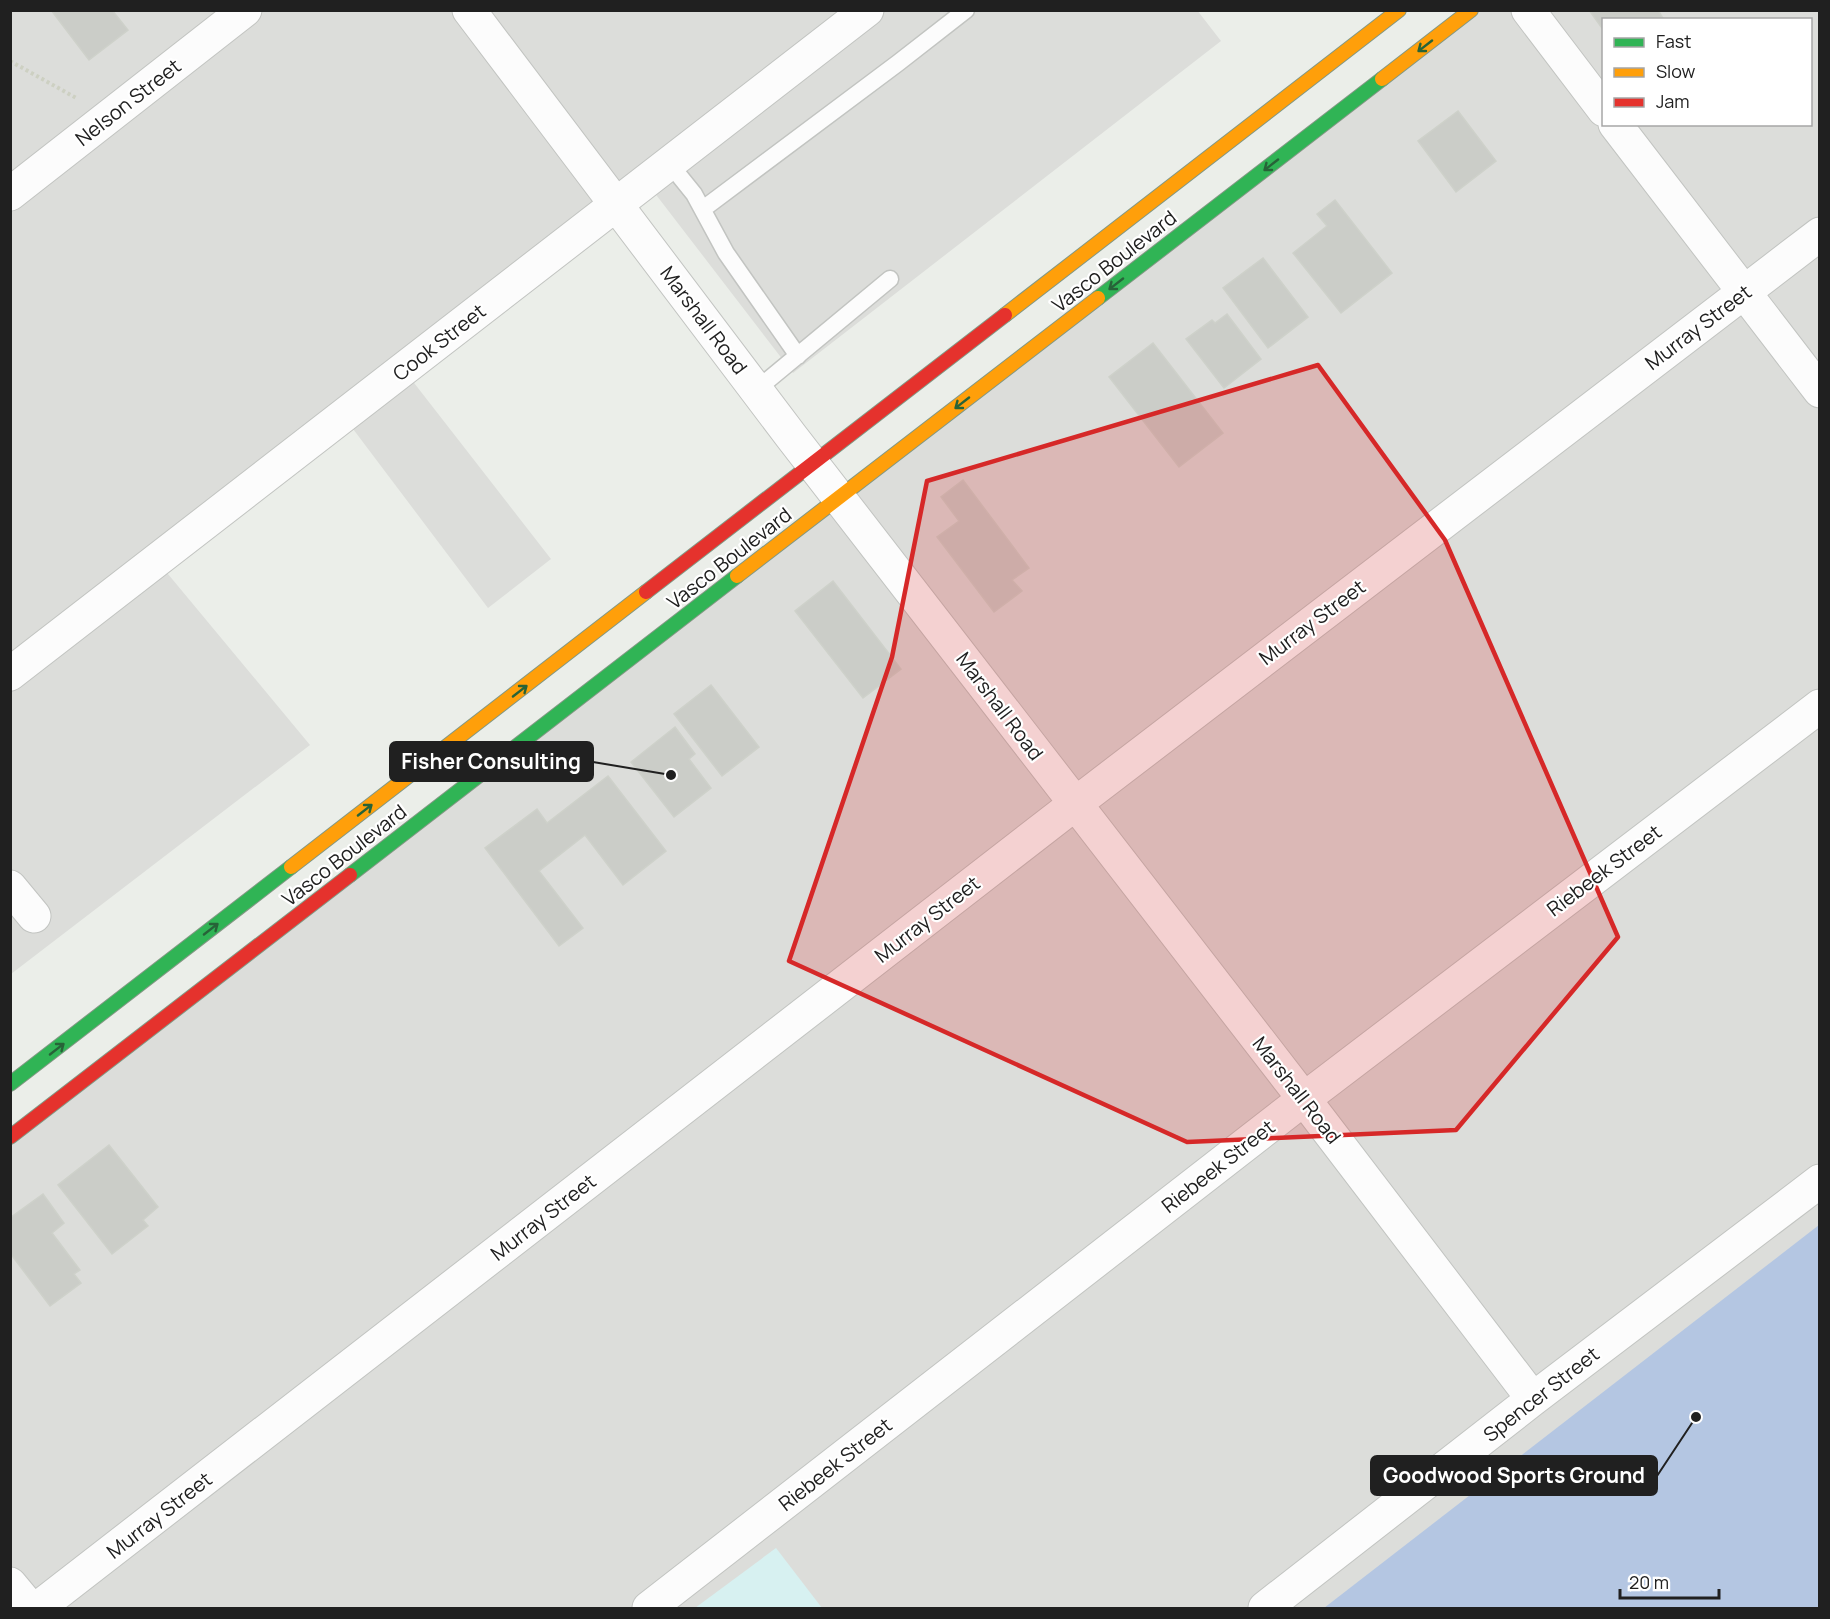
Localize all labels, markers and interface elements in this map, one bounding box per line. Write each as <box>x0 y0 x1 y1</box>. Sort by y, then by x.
legend <box>1602 18 1812 126</box>
text: Fast <box>1656 29 1691 53</box>
one-way arrow <box>1417 40 1433 53</box>
street label: Nelson Street <box>70 52 186 152</box>
text: Slow <box>1656 59 1696 83</box>
text: Jam <box>1656 89 1690 113</box>
one-way arrow <box>1263 159 1279 172</box>
street label: Vasco Boulevard <box>1046 204 1182 318</box>
street label: Marshall Road <box>654 260 754 380</box>
one-way arrow <box>1108 278 1124 291</box>
street label: Murray Street <box>1639 278 1757 376</box>
street label: Cook Street <box>387 297 491 387</box>
one-way arrow <box>954 397 970 410</box>
street label: Vasco Boulevard <box>661 501 797 615</box>
street label: Murray Street <box>1253 573 1371 671</box>
street label: Marshall Road <box>950 646 1050 766</box>
one-way arrow <box>511 684 527 697</box>
callout: Fisher Consulting <box>390 742 593 781</box>
text: Fisher Consulting <box>401 747 581 775</box>
street label: Vasco Boulevard <box>276 798 412 912</box>
one-way arrow <box>357 804 373 816</box>
street label: Riebeek Street <box>1541 818 1667 922</box>
street label: Murray Street <box>869 869 985 969</box>
one-way arrow <box>203 923 219 936</box>
street label: Marshall Road <box>1247 1031 1347 1149</box>
one-way arrow <box>48 1042 64 1055</box>
street label: Riebeek Street <box>1156 1113 1280 1219</box>
street label: Murray Street <box>485 1167 601 1267</box>
street label: Spencer Street <box>1478 1340 1604 1448</box>
street label: Riebeek Street <box>773 1411 897 1517</box>
callout: Goodwood Sports Ground <box>1371 1456 1657 1495</box>
text: Goodwood Sports Ground <box>1383 1461 1645 1489</box>
street label: Murray Street <box>101 1465 217 1565</box>
scale bar <box>1620 1562 1719 1600</box>
text: 20 m <box>1629 1570 1669 1594</box>

